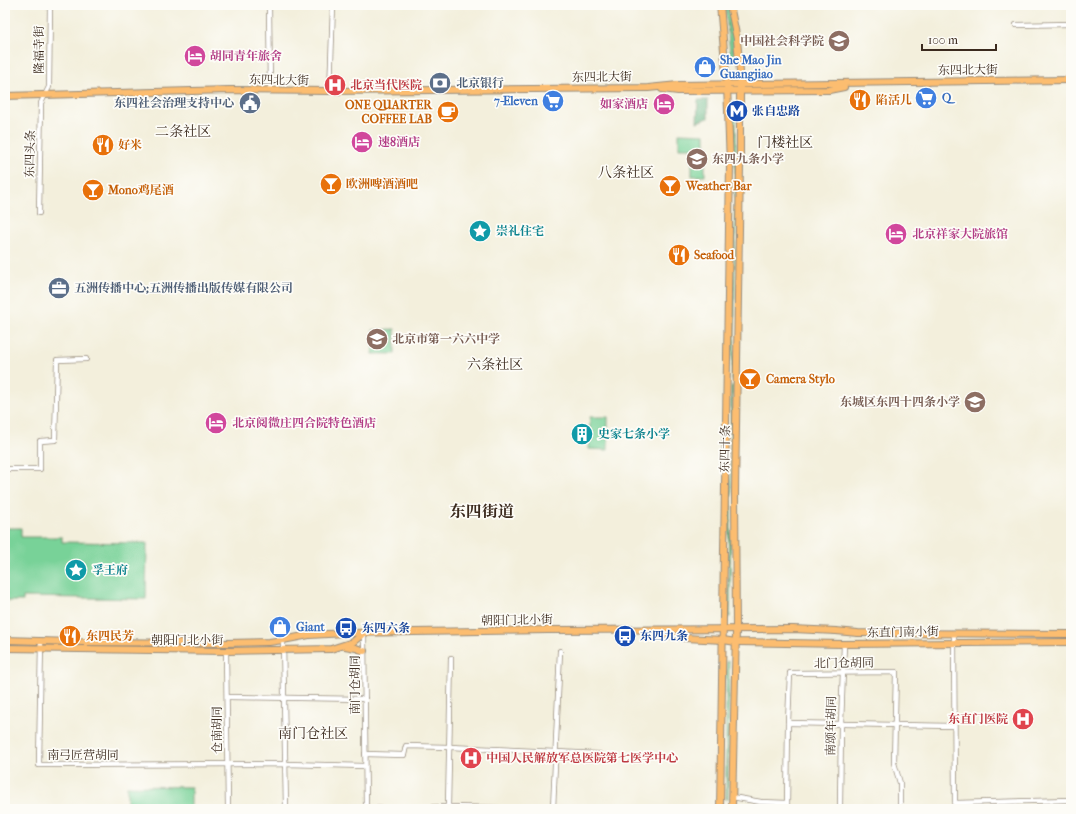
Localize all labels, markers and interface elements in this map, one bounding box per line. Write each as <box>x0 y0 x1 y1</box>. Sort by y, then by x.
street label: 隆福寺街 <box>32 25 46 74</box>
scale bar <box>922 26 996 52</box>
school or university icon: 中国社会科学院 <box>826 28 852 54</box>
text: 100 m <box>928 33 958 47</box>
place label: 中国社会科学院 <box>740 34 824 48</box>
hotel icon: 胡同青年旅舍 <box>182 43 208 69</box>
place label: 胡同青年旅舍 <box>210 49 282 63</box>
place label: She Mao Jin Guangjiao <box>720 53 782 82</box>
shop icon: She Mao Jin Guangjiao <box>692 54 718 80</box>
street label: 东四北大街 <box>938 62 999 78</box>
street label: 东四北大街 <box>572 69 633 85</box>
bank icon: 北京银行 <box>427 70 453 96</box>
street label: 东四北大街 <box>249 72 310 88</box>
hospital icon: 北京当代医院 <box>322 72 348 98</box>
place label: 北京银行 <box>456 76 504 90</box>
place label: 北京当代医院 <box>350 78 422 92</box>
supermarket icon: Q <box>913 85 939 111</box>
restaurant icon: 陷活儿 <box>847 87 873 113</box>
supermarket icon: 7-Eleven <box>540 88 566 114</box>
public building icon: 东四社会治理支持中心 <box>237 90 263 116</box>
hotel icon: 如家酒店 <box>651 91 677 117</box>
place label: Q <box>942 91 956 105</box>
place label: 陷活儿 <box>876 93 912 107</box>
place label: 7-Eleven <box>493 94 539 108</box>
place label: 东四社会治理支持中心 <box>114 96 234 110</box>
place label: 如家酒店 <box>600 97 648 111</box>
place label: ONE QUARTER COFFEE LAB <box>345 98 433 126</box>
metro station icon: 张自忠路 <box>724 98 750 124</box>
cafe icon: ONE QUARTER COFFEE LAB <box>435 99 461 125</box>
place label: 张自忠路 <box>752 104 800 118</box>
district label: 二条社区 <box>155 123 211 140</box>
hotel icon: 速8酒店 <box>349 129 375 155</box>
street label: 东四头条 <box>23 130 37 178</box>
restaurant icon: 好米 <box>90 132 116 158</box>
district label: 门楼社区 <box>757 134 813 151</box>
place label: 速8酒店 <box>378 135 420 149</box>
place label: 好米 <box>118 138 142 152</box>
school or university icon: 东四九条小学 <box>684 146 710 172</box>
place label: 东四九条小学 <box>712 152 784 166</box>
district label: 八条社区 <box>598 164 654 181</box>
bar icon: 欧洲啤酒酒吧 <box>318 171 344 197</box>
bar icon: Weather Bar <box>657 173 683 199</box>
bar icon: Mono鸡尾酒 <box>80 177 106 203</box>
place label: 欧洲啤酒酒吧 <box>346 177 418 191</box>
place label: Weather Bar <box>685 179 752 193</box>
place label: Mono鸡尾酒 <box>107 183 174 197</box>
place icon: 崇礼住宅 <box>467 218 493 244</box>
hotel icon: 北京祥家大院旅馆 <box>883 221 909 247</box>
place label: 崇礼住宅 <box>496 224 544 238</box>
place label: 北京祥家大院旅馆 <box>912 227 1008 241</box>
restaurant icon: Seafood <box>666 242 692 268</box>
place label: Seafood <box>694 248 735 262</box>
office icon: 五洲传播中心;五洲传播出版传媒有限公司 <box>46 275 72 301</box>
place label: 五洲传播中心;五洲传播出版传媒有限公司 <box>74 281 293 295</box>
school or university icon: 北京市第一六六中学 <box>364 326 390 352</box>
place label: 北京市第一六六中学 <box>392 332 500 346</box>
district label: 六条社区 <box>467 356 523 373</box>
bar icon: Camera Stylo <box>737 366 763 392</box>
place label: Camera Stylo <box>766 372 835 387</box>
school or university icon: 东城区东四十四条小学 <box>962 389 988 415</box>
place label: 东城区东四十四条小学 <box>840 395 960 409</box>
hotel icon: 北京阅微庄四合院特色酒店 <box>203 410 229 436</box>
place label: 北京阅微庄四合院特色酒店 <box>232 416 376 430</box>
building icon: 史家七条小学 <box>569 421 595 447</box>
street label: 东四十条 <box>718 425 732 473</box>
place label: 史家七条小学 <box>598 427 670 441</box>
district label: 东四街道 <box>450 502 514 521</box>
place icon: 孚王府 <box>63 557 89 583</box>
place label: 孚王府 <box>92 563 128 577</box>
street label: 朝阳门北小街 <box>481 612 554 628</box>
shop icon: Giant <box>267 614 293 640</box>
bus stop icon: 东四六条 <box>333 615 359 641</box>
place label: Giant <box>296 620 325 634</box>
place label: 东四六条 <box>362 621 410 635</box>
restaurant icon: 东四民芳 <box>57 623 83 649</box>
bus stop icon: 东四九条 <box>612 623 638 649</box>
street label: 东直门南小街 <box>867 624 940 640</box>
place label: 东四民芳 <box>86 629 134 643</box>
place label: 东四九条 <box>640 629 688 643</box>
street label: 朝阳门北小街 <box>151 633 224 647</box>
street label: 南门仓胡同 <box>348 655 362 715</box>
street label: 北门仓胡同 <box>814 655 874 671</box>
street label: 南颂年胡同 <box>823 696 839 756</box>
street label: 仓南胡同 <box>210 706 224 754</box>
hospital icon: 东直门医院 <box>1010 706 1036 732</box>
place label: 东直门医院 <box>948 712 1008 726</box>
district label: 南门仓社区 <box>278 725 348 742</box>
hospital icon: 中国人民解放军总医院第七医学中心 <box>458 745 484 771</box>
street label: 南弓匠营胡同 <box>47 748 119 762</box>
place label: 中国人民解放军总医院第七医学中心 <box>486 751 678 765</box>

